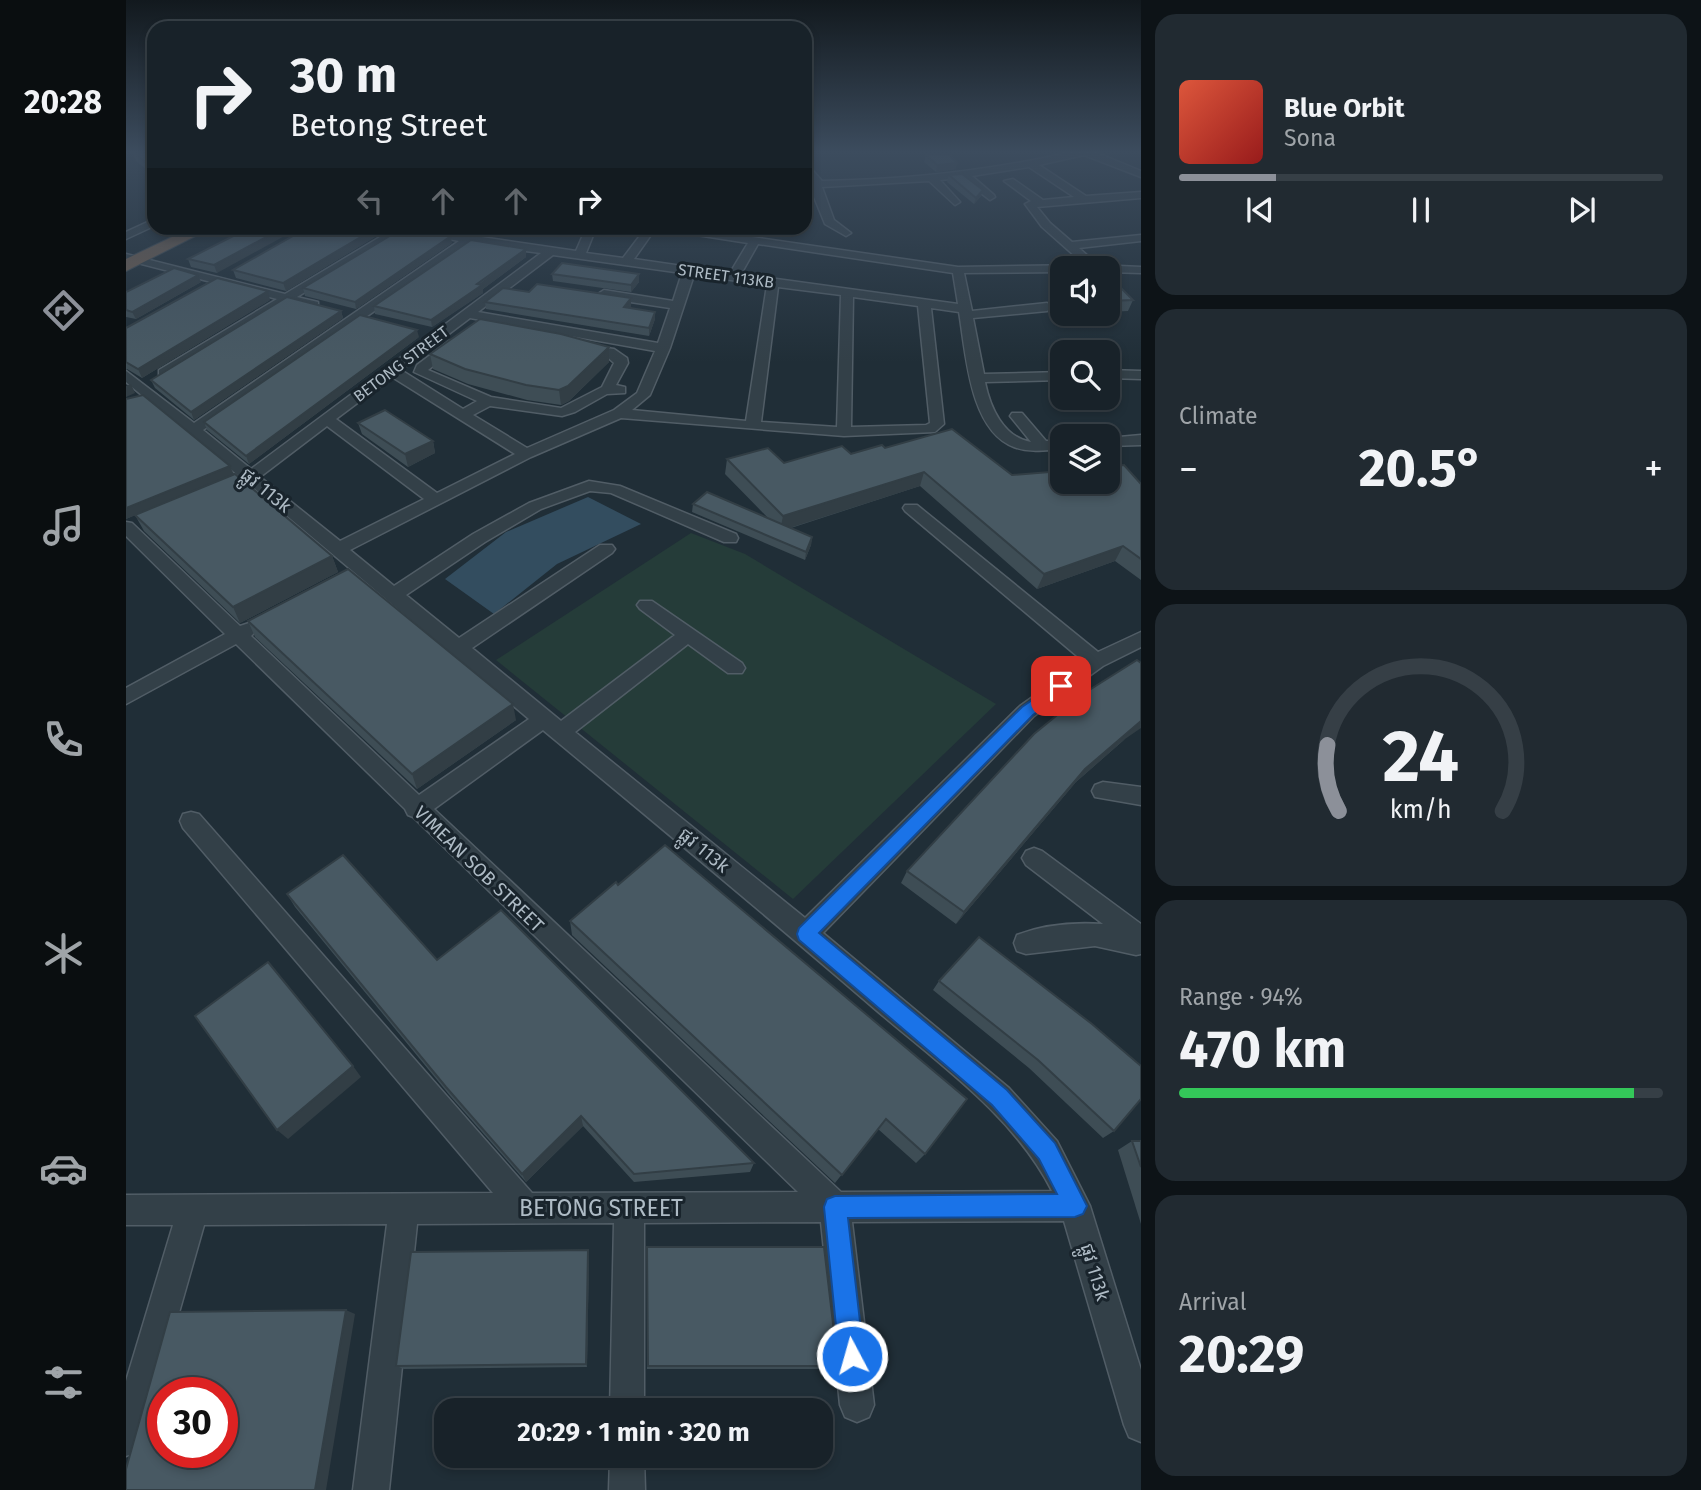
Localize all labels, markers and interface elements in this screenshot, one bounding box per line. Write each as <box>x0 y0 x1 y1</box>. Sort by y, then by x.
text: 30 m <box>290 46 397 105</box>
icon: right <box>175 49 266 140</box>
text: 20:28 <box>24 83 102 121</box>
text: Blue Orbit <box>1284 93 1404 124</box>
text: Betong Street <box>290 106 487 144</box>
text: Sona <box>1284 124 1336 152</box>
icon: left <box>351 182 389 220</box>
icon: ahead <box>424 182 462 220</box>
icon: ahead <box>497 182 535 220</box>
icon: right <box>570 182 608 220</box>
icon: previous <box>1241 191 1279 229</box>
icon: pause <box>1402 191 1440 229</box>
icon: next <box>1563 191 1601 229</box>
map controls <box>1050 256 1120 494</box>
button: sound <box>1050 256 1120 326</box>
street label: STREET 113KB <box>677 260 775 292</box>
icon: directions <box>39 286 88 335</box>
street label: BETONG STREET <box>350 322 453 406</box>
button: search <box>1050 340 1120 410</box>
text: Climate <box>1179 402 1258 430</box>
button: layers <box>1050 424 1120 494</box>
text: 20.5° <box>1359 437 1483 500</box>
text: − <box>1179 446 1198 492</box>
text: + <box>1644 446 1663 492</box>
street label: ផ្លូវ 113k <box>232 463 296 522</box>
icon: music <box>39 501 88 550</box>
pin <box>1031 656 1091 716</box>
icon: arrive <box>1042 667 1080 705</box>
text: 24 <box>1383 713 1459 800</box>
icon: phone <box>39 715 88 764</box>
text: km/h <box>1390 795 1452 825</box>
street label: VIMEAN SOB STREET <box>409 801 549 937</box>
street label: ផ្លូវ 113k <box>670 823 734 882</box>
icon: climate <box>39 929 88 978</box>
text: Range · 94% <box>1179 983 1303 1011</box>
text: 470 km <box>1179 1018 1346 1081</box>
icon: car <box>39 1144 88 1193</box>
street label: BETONG STREET <box>519 1194 683 1222</box>
street label: ផ្លូវ 113k <box>1070 1241 1115 1305</box>
text: Arrival <box>1179 1288 1246 1316</box>
position arrow <box>815 1319 889 1393</box>
text: 20:29 <box>1179 1323 1304 1386</box>
icon: filters <box>39 1358 88 1407</box>
speed limit sign: 30 <box>147 1377 238 1468</box>
text: 20:29 · 1 min · 320 m <box>517 1417 750 1448</box>

